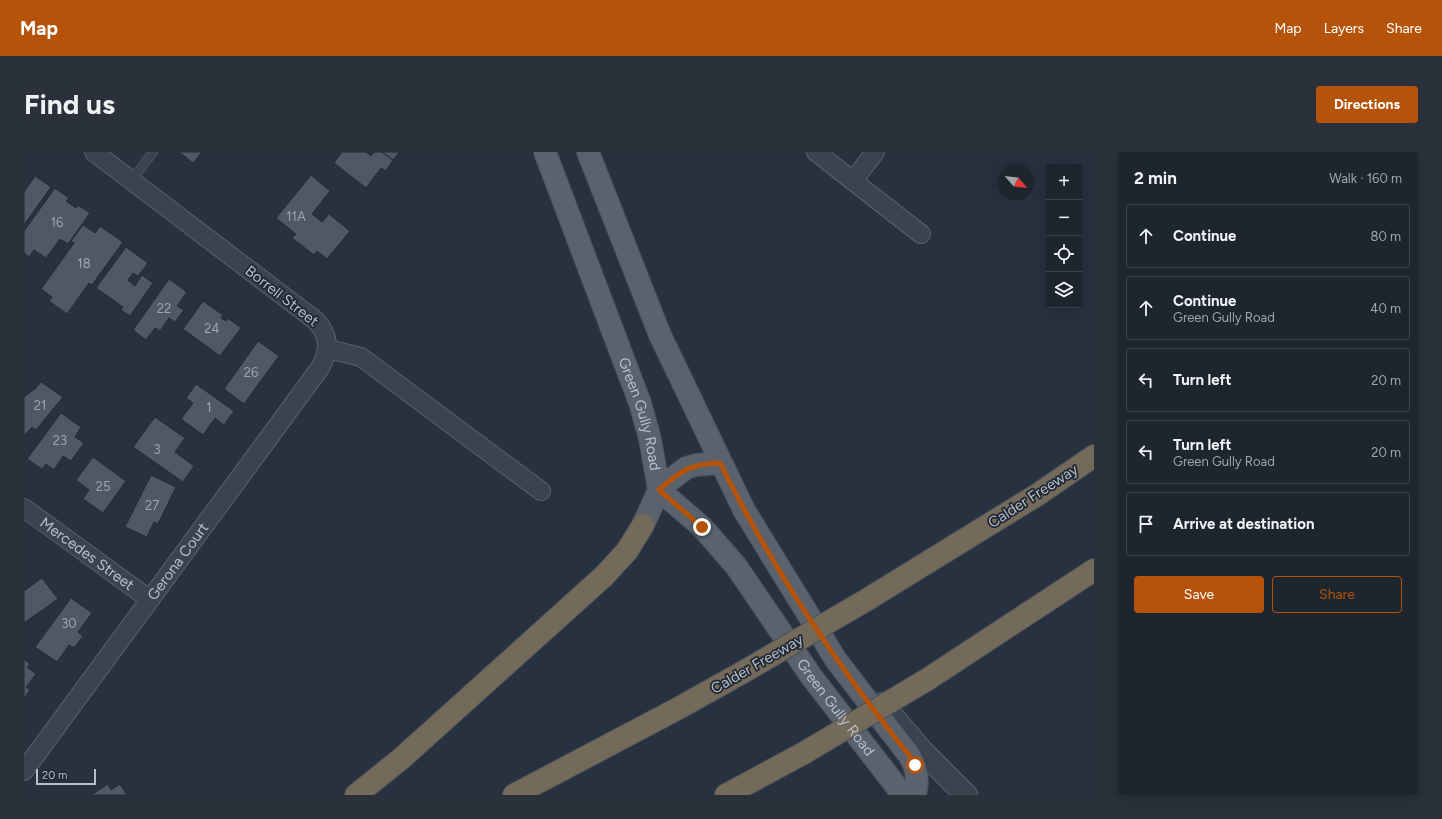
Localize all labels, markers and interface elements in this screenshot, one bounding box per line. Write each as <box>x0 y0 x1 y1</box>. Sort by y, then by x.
text: Map <box>20 17 58 40</box>
text: Map <box>1274 20 1302 37</box>
text: Layers <box>1324 20 1364 37</box>
text: Share <box>1386 20 1422 37</box>
button: Directions <box>1316 86 1418 123</box>
text: Find us <box>24 87 115 121</box>
north arrow <box>998 164 1034 200</box>
map controls <box>1046 164 1082 308</box>
button: + <box>1046 164 1082 200</box>
text: 2 min <box>1134 168 1177 188</box>
text: Walk · 160 m <box>1329 171 1402 186</box>
button: − <box>1046 200 1082 236</box>
house number: 11A <box>286 209 306 224</box>
house number: 16 <box>51 215 63 230</box>
icon: ahead <box>1135 225 1157 247</box>
text: Continue <box>1173 227 1236 245</box>
text: 80 m <box>1370 229 1401 244</box>
button: locate <box>1046 236 1082 272</box>
house number: 18 <box>77 256 91 271</box>
street label: Borrell Street <box>242 262 323 331</box>
button: layers <box>1046 272 1082 308</box>
text: Continue <box>1173 292 1236 310</box>
icon: ahead <box>1135 297 1157 319</box>
house number: 22 <box>157 301 171 316</box>
text: 40 m <box>1370 301 1401 316</box>
text: Green Gully Road <box>1173 310 1275 325</box>
house number: 24 <box>204 321 220 336</box>
street label: Green Gully Road <box>615 355 664 472</box>
house number: 26 <box>244 365 258 380</box>
icon: left <box>1135 369 1157 391</box>
text: Turn left <box>1173 371 1231 389</box>
text: 20 m <box>1371 373 1401 388</box>
house number: 21 <box>34 398 46 413</box>
house number: 1 <box>206 400 212 415</box>
house number: 23 <box>53 433 67 448</box>
text: Turn left <box>1173 436 1231 454</box>
icon: left <box>1135 441 1157 463</box>
house number: 3 <box>153 442 161 457</box>
text: 20 m <box>1371 445 1401 460</box>
text: Green Gully Road <box>1173 454 1275 469</box>
street label: Calder Freeway <box>985 460 1082 532</box>
house number: 25 <box>96 479 110 494</box>
house number: 27 <box>145 498 159 513</box>
icon: arrive <box>1135 513 1157 535</box>
street label: Mercedes Street <box>36 514 138 594</box>
text: Arrive at destination <box>1173 515 1314 533</box>
route end <box>693 518 711 536</box>
street label: Gerona Court <box>143 519 213 604</box>
button: Save <box>1134 576 1264 613</box>
button: Share <box>1272 576 1402 613</box>
house number: 30 <box>61 616 77 631</box>
street label: Calder Freeway <box>708 630 807 698</box>
street label: Green Gully Road <box>793 655 878 760</box>
route start <box>906 756 924 774</box>
scale bar <box>36 767 96 786</box>
text: 20 m <box>42 769 67 782</box>

